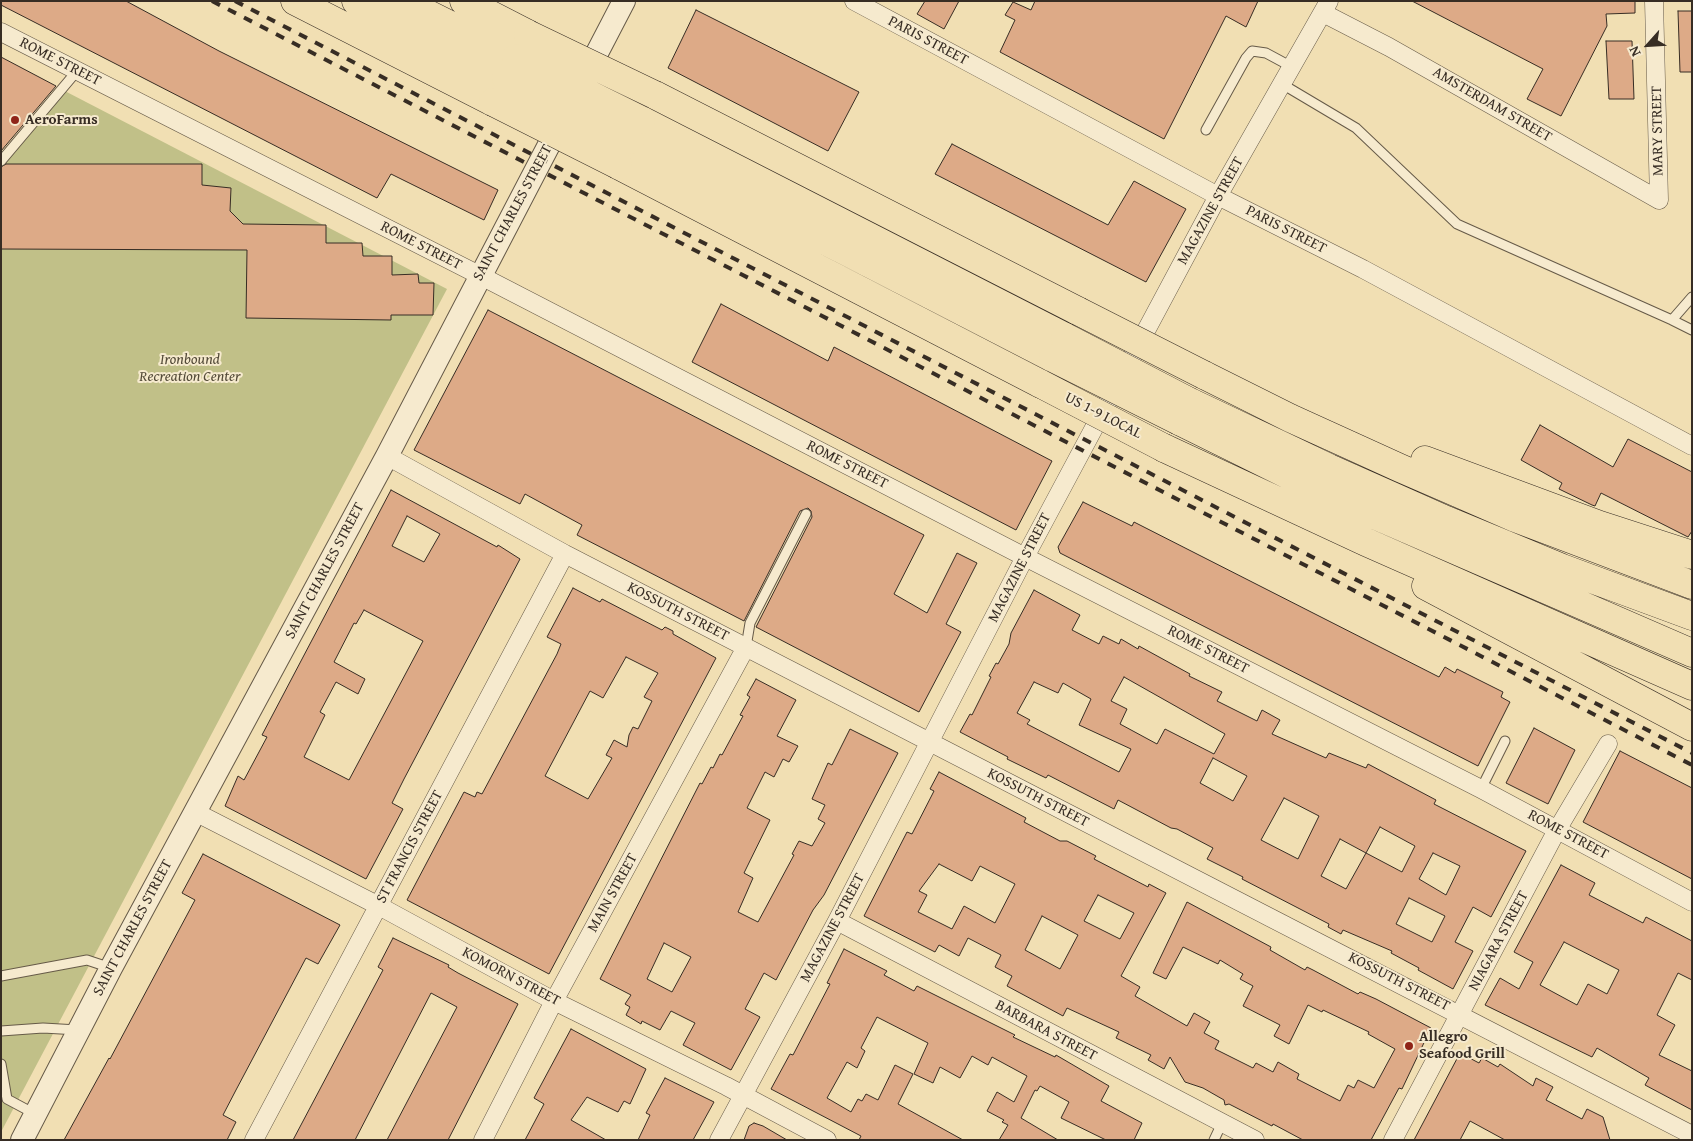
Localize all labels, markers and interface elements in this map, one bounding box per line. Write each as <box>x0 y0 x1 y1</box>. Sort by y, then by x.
street label: PARIS STREET <box>885 12 971 70</box>
north arrow <box>1623 20 1673 70</box>
street label: ROME STREET <box>16 34 104 90</box>
text: N <box>1623 43 1646 60</box>
street label: AMSTERDAM STREET <box>1429 64 1555 146</box>
street label: MARY STREET <box>1648 86 1668 176</box>
place label: AeroFarms <box>25 111 98 129</box>
marker: AeroFarms <box>9 114 21 126</box>
street label: SAINT CHARLES STREET <box>469 142 557 284</box>
street label: MAGAZINE STREET <box>1174 154 1248 268</box>
street label: PARIS STREET <box>1243 202 1329 258</box>
street label: ROME STREET <box>377 218 465 274</box>
park label: Ironbound Recreation Center <box>139 351 241 386</box>
street label: US 1-9 LOCAL <box>1062 389 1144 443</box>
street label: ROME STREET <box>803 437 891 493</box>
street label: SAINT CHARLES STREET <box>281 500 369 642</box>
street label: MAGAZINE STREET <box>985 510 1055 626</box>
street label: KOSSUTH STREET <box>624 579 732 645</box>
street label: ROME STREET <box>1164 622 1252 678</box>
street label: KOSSUTH STREET <box>984 765 1092 831</box>
street label: ST FRANCIS STREET <box>373 787 447 907</box>
street label: ROME STREET <box>1525 806 1611 864</box>
street label: MAIN STREET <box>584 851 642 935</box>
street label: SAINT CHARLES STREET <box>89 857 177 999</box>
street label: MAGAZINE STREET <box>797 871 869 985</box>
street label: NIAGARA STREET <box>1465 888 1533 994</box>
street label: KOMORN STREET <box>459 944 563 1010</box>
street label: KOSSUTH STREET <box>1345 949 1453 1015</box>
street label: BARBARA STREET <box>992 997 1100 1065</box>
place label: Allegro Seafood Grill <box>1419 1028 1505 1063</box>
marker: Allegro Seafood Grill <box>1403 1040 1415 1052</box>

